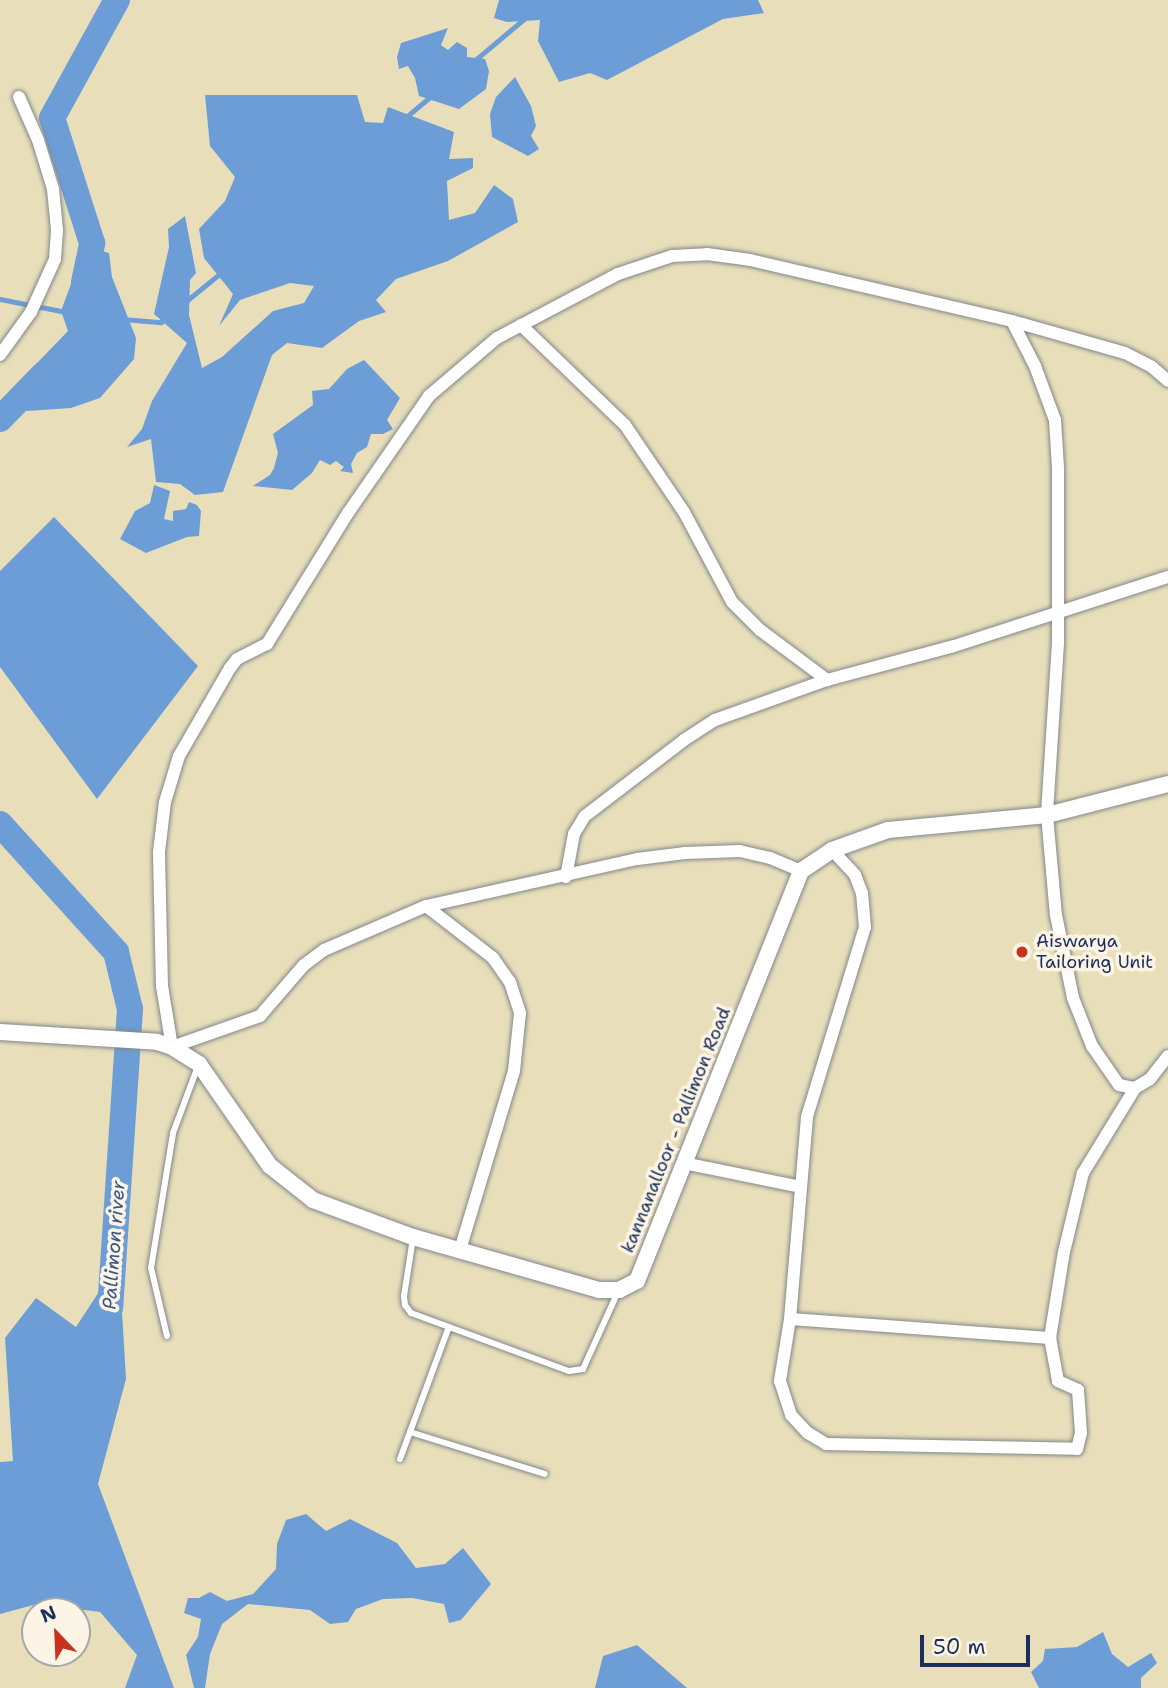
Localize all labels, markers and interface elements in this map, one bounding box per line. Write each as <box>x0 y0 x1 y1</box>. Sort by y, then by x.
place label: Aiswarya Tailoring Unit <box>1036 931 1153 974</box>
marker: Aiswarya Tailoring Unit <box>1014 944 1030 960</box>
street label: kannanalloor - Pallimon Road <box>617 1004 735 1256</box>
water label: Pallimon river <box>98 1180 130 1310</box>
north arrow <box>21 1597 91 1667</box>
text: N <box>37 1600 60 1628</box>
scale bar <box>923 1622 1033 1666</box>
text: 50 m <box>933 1633 986 1661</box>

